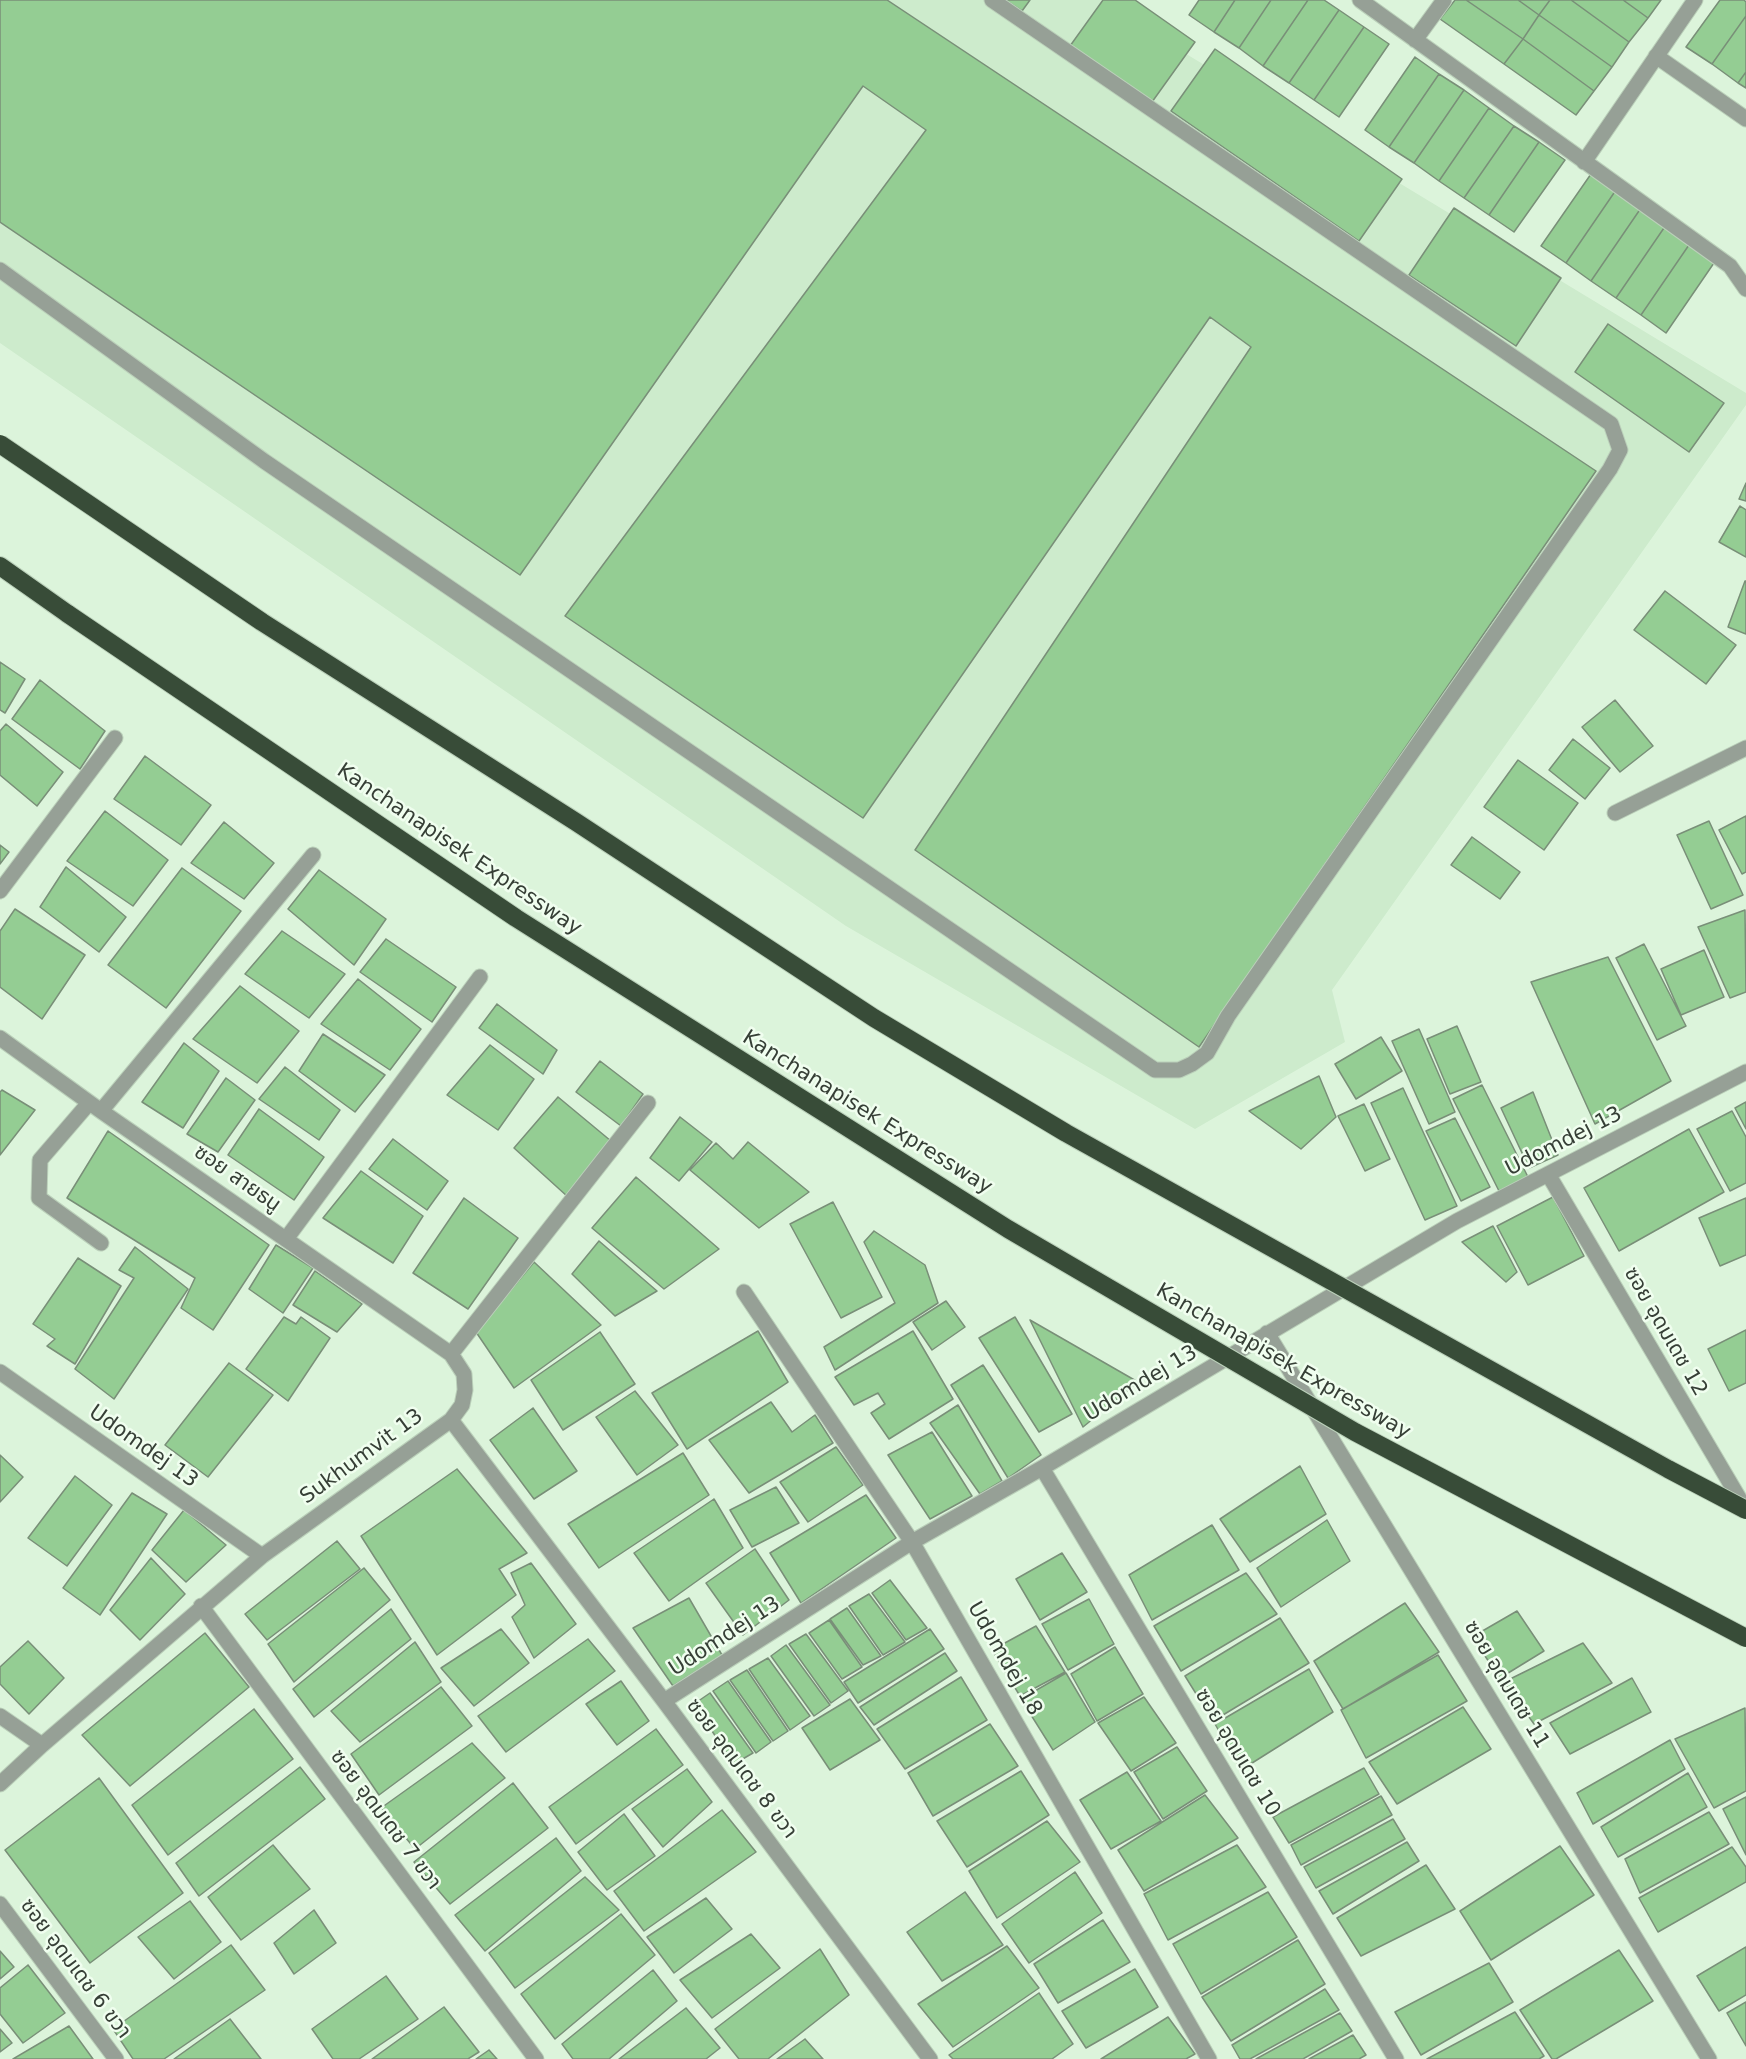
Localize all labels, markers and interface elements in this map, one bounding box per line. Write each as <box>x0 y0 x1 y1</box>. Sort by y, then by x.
street label: Kanchanapisek Expressway <box>332 759 586 941</box>
street label: Kanchanapisek Expressway <box>737 1026 997 1200</box>
street label: Udomdej 13 <box>1501 1102 1627 1182</box>
street label: ซอย สายธนู <box>189 1140 285 1218</box>
street label: ซอย อุดมเดช 12 <box>1618 1263 1712 1401</box>
street label: Kanchanapisek Expressway <box>1151 1279 1415 1445</box>
street label: Udomdej 13 <box>1080 1340 1202 1428</box>
street label: Udomdej 13 <box>84 1400 202 1494</box>
street label: Sukhumvit 13 <box>296 1404 428 1510</box>
street label: Udomdej 13 <box>665 1592 785 1682</box>
street label: Udomdej 18 <box>961 1597 1047 1721</box>
street label: ซอย อุดมเดช 11 <box>1458 1617 1554 1753</box>
street label: ซอย อุดมเดช 10 <box>1189 1685 1285 1821</box>
street label: ซอย อุดมเดช 8 ขวา <box>680 1694 802 1844</box>
street label: ซอย อุดมเดช 7 ขวา <box>324 1745 446 1895</box>
street label: ซอย อุดมเดช 6 ขวา <box>14 1894 136 2044</box>

